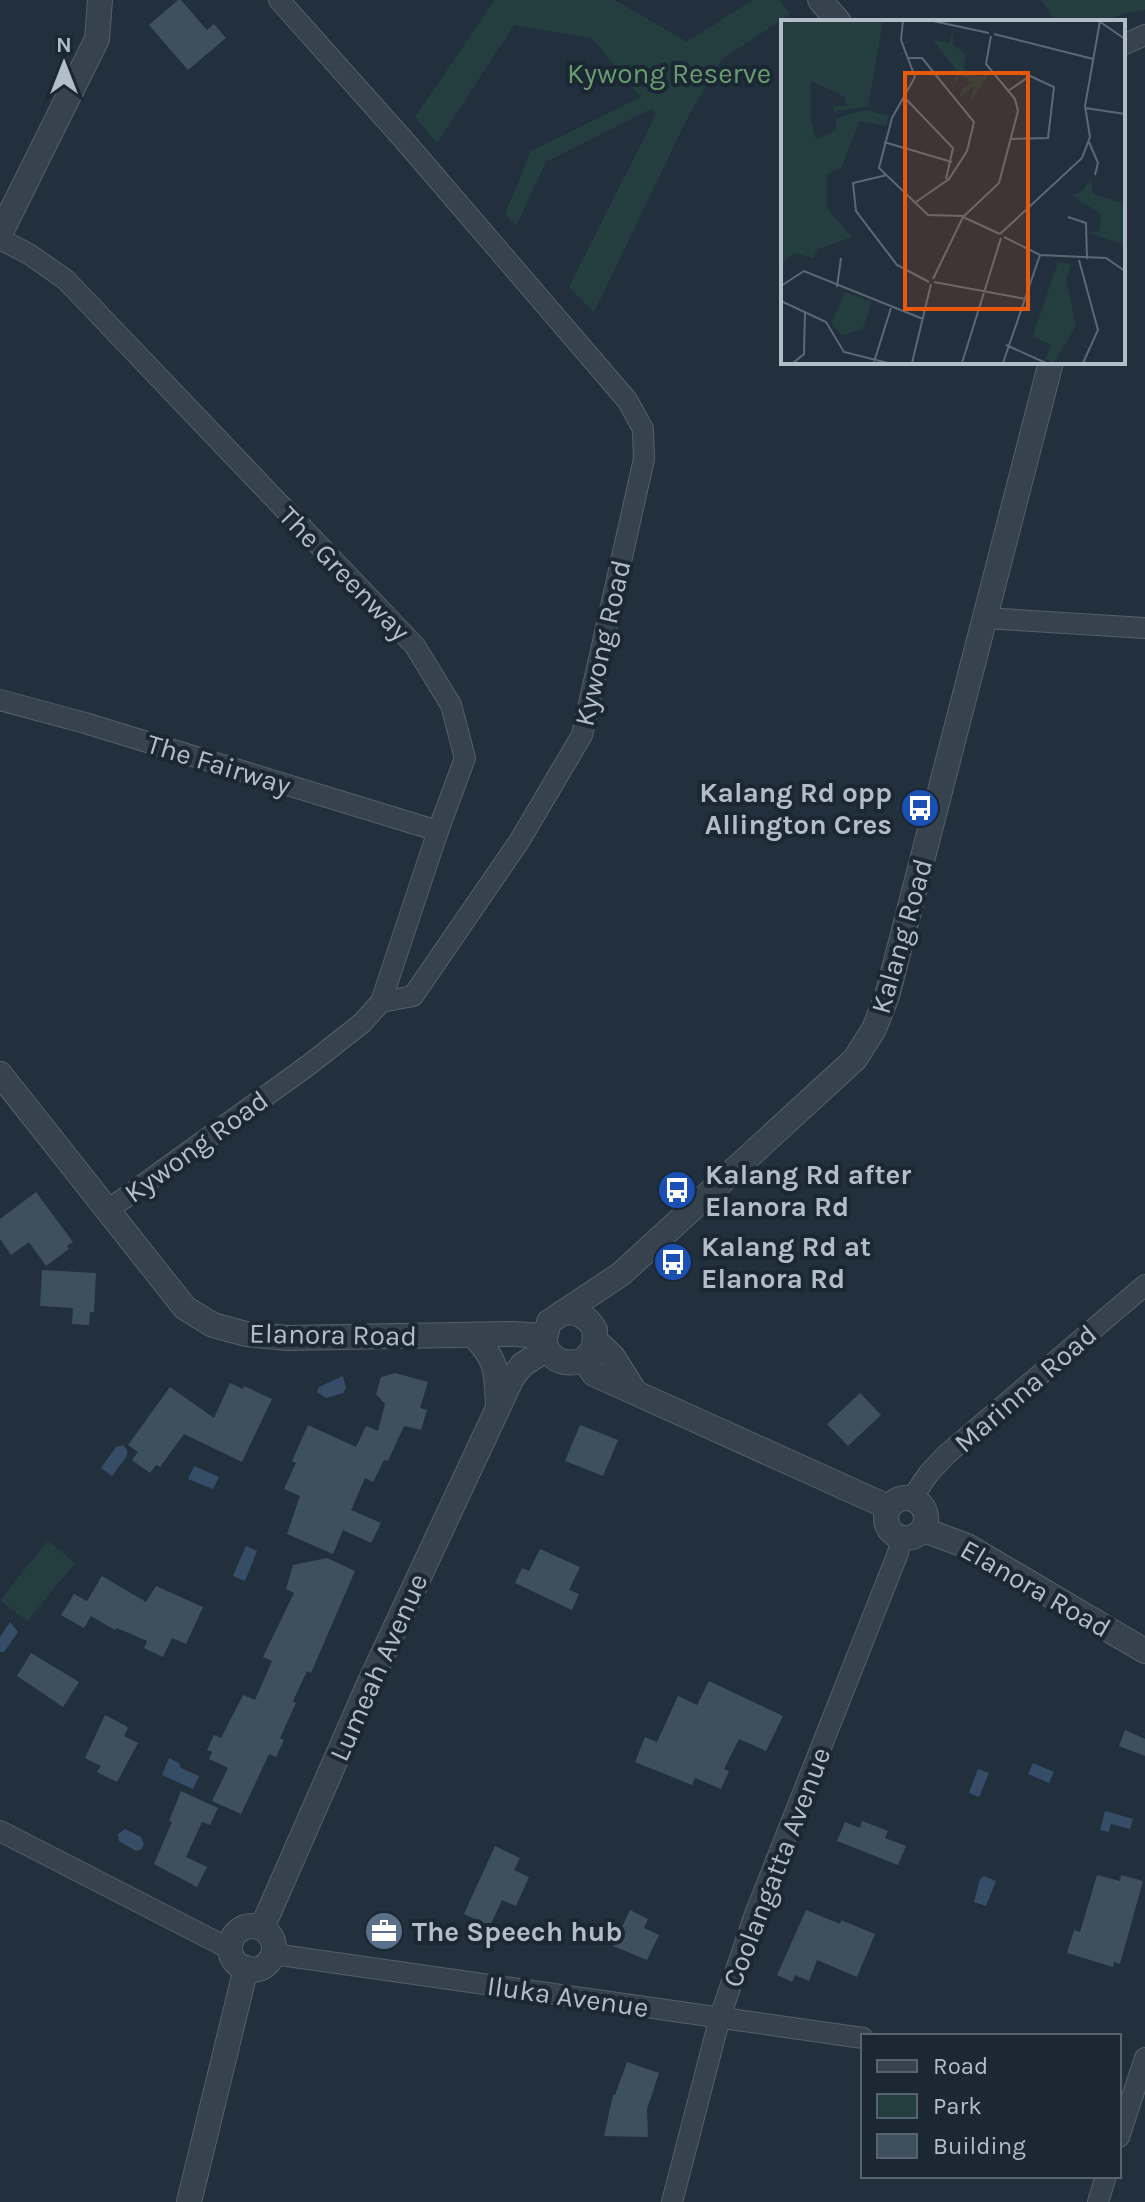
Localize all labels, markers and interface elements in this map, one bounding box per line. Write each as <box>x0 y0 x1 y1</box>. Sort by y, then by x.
inset map <box>781 20 1125 364</box>
north arrow <box>24 24 104 104</box>
text: N <box>56 32 72 58</box>
park label: Kywong Reserve <box>567 57 771 90</box>
street label: The Greenway <box>272 499 417 648</box>
street label: Kywong Road <box>567 557 638 729</box>
street label: The Fairway <box>143 727 295 802</box>
place label: Kalang Rd opp Allington Cres <box>699 776 892 841</box>
bus stop icon: Kalang Rd opp Allington Cres <box>899 787 941 829</box>
street label: Kalang Road <box>864 855 939 1017</box>
street label: Kywong Road <box>118 1083 275 1210</box>
place label: Kalang Rd after Elanora Rd <box>705 1158 911 1223</box>
bus stop icon: Kalang Rd after Elanora Rd <box>656 1169 698 1211</box>
place label: Kalang Rd at Elanora Rd <box>701 1230 871 1295</box>
bus stop icon: Kalang Rd at Elanora Rd <box>652 1241 694 1283</box>
street label: Elanora Road <box>249 1317 417 1352</box>
street label: Marinna Road <box>947 1318 1103 1459</box>
street label: Elanora Road <box>955 1532 1117 1645</box>
street label: Lumeah Avenue <box>322 1568 435 1766</box>
street label: Coolangatta Avenue <box>715 1743 837 1992</box>
office icon: The Speech hub <box>363 1910 405 1952</box>
place label: The Speech hub <box>412 1915 622 1948</box>
street label: Iluka Avenue <box>485 1969 651 2024</box>
legend <box>861 2034 1121 2178</box>
text: Road <box>933 2052 988 2080</box>
text: Park <box>933 2092 982 2120</box>
text: Building <box>933 2132 1026 2160</box>

